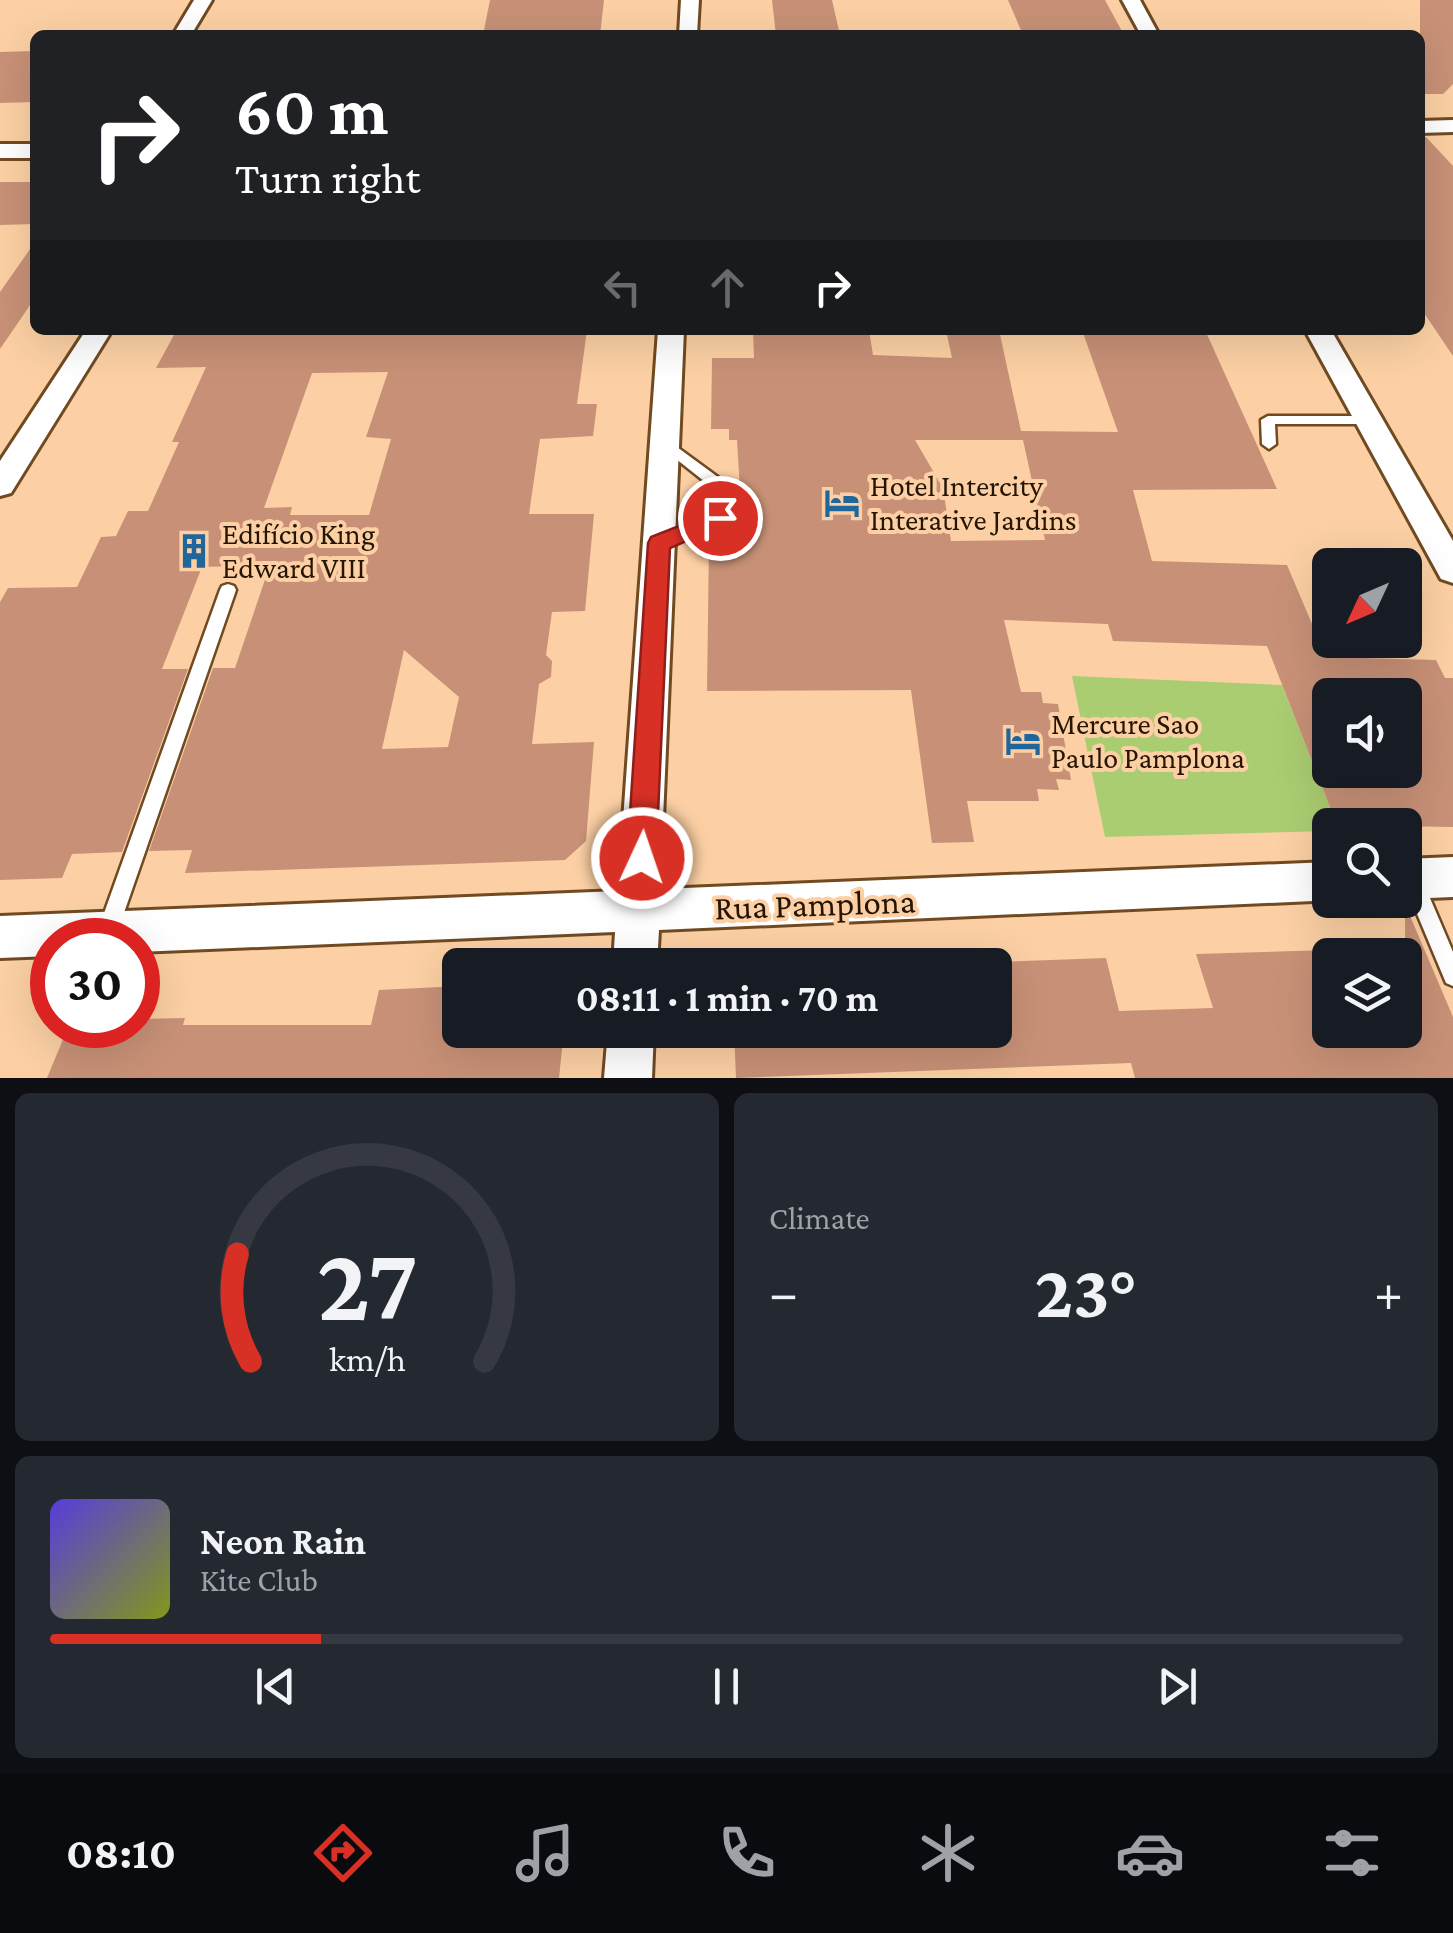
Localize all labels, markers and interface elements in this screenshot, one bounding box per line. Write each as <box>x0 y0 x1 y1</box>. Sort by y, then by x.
icon: right <box>70 70 200 200</box>
text: 60 m <box>235 71 388 149</box>
text: Turn right <box>235 153 420 203</box>
icon: left <box>595 260 650 315</box>
icon: ahead <box>700 260 755 315</box>
icon: right <box>805 260 860 315</box>
place label: Hotel Intercity Interative Jardins <box>870 469 1077 536</box>
pin <box>678 476 763 561</box>
hotel icon: Hotel Intercity Interative Jardins <box>823 484 861 522</box>
icon: arrive <box>693 491 748 546</box>
place label: Edifício King Edward VIII <box>222 517 375 584</box>
building icon: Edifício King Edward VIII <box>175 532 213 570</box>
north arrow <box>1312 548 1422 658</box>
map controls <box>1312 548 1422 1048</box>
button: sound <box>1312 678 1422 788</box>
place label: Mercure Sao Paulo Pamplona <box>1051 707 1245 775</box>
hotel icon: Mercure Sao Paulo Pamplona <box>1004 722 1042 760</box>
position arrow <box>590 806 694 910</box>
button: search <box>1312 808 1422 918</box>
street label: Rua Pamplona <box>714 881 916 928</box>
speed limit sign: 30 <box>30 918 160 1048</box>
button: layers <box>1312 938 1422 1048</box>
text: 08:11 · 1 min · 70 m <box>576 977 878 1019</box>
text: Climate <box>769 1200 870 1236</box>
text: 27 <box>317 1226 417 1341</box>
text: 23° <box>1035 1250 1137 1333</box>
text: − <box>769 1262 798 1323</box>
text: + <box>1374 1262 1403 1323</box>
text: km/h <box>328 1339 406 1379</box>
text: Neon Rain <box>200 1520 366 1562</box>
text: Kite Club <box>200 1562 318 1598</box>
icon: previous <box>248 1659 303 1714</box>
icon: pause <box>699 1659 754 1714</box>
icon: next <box>1150 1659 1205 1714</box>
icon: directions <box>308 1818 378 1888</box>
icon: music <box>510 1818 580 1888</box>
icon: phone <box>712 1818 782 1888</box>
icon: climate <box>913 1818 983 1888</box>
icon: car <box>1115 1818 1185 1888</box>
icon: filters <box>1317 1818 1387 1888</box>
text: 08:10 <box>66 1828 176 1878</box>

